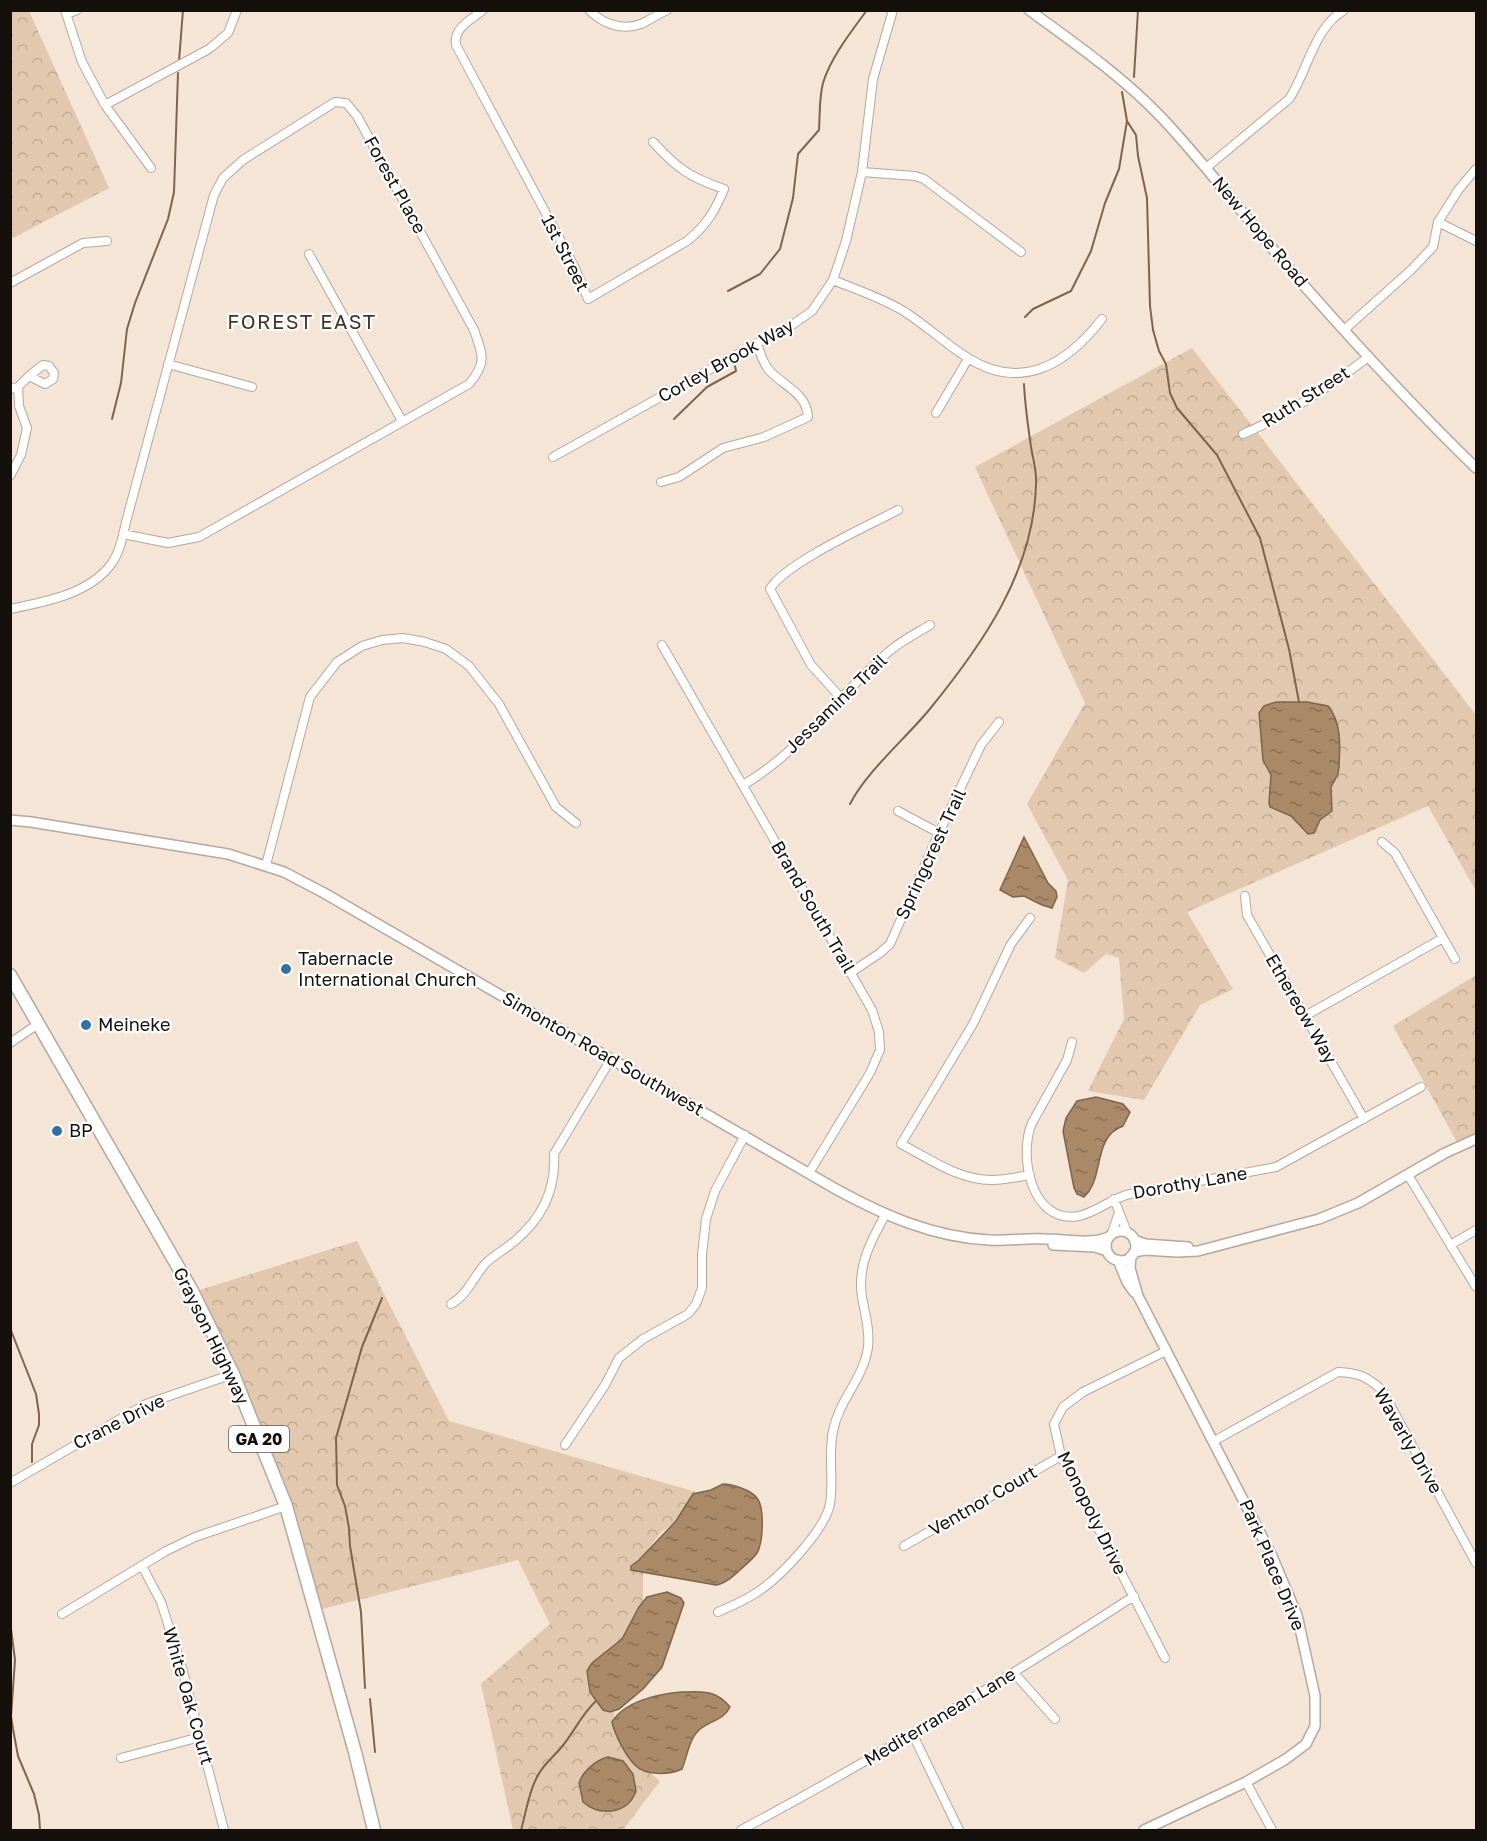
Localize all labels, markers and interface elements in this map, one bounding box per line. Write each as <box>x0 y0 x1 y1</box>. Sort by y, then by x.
street label: Forest Place <box>360 132 432 237</box>
street label: New Hope Road <box>1208 172 1313 291</box>
street label: 1st Street <box>537 210 595 295</box>
district label: FOREST EAST <box>227 309 377 333</box>
street label: Corley Brook Way <box>654 314 797 407</box>
street label: Ruth Street <box>1258 361 1353 432</box>
street label: Jessamine Trail <box>780 649 891 758</box>
street label: Springcrest Trail <box>890 784 970 923</box>
street label: Brand South Trail <box>767 837 861 977</box>
place label: Tabernacle International Church <box>298 947 477 990</box>
street label: Ethereow Way <box>1262 950 1342 1067</box>
marker: Tabernacle International Church <box>279 962 293 976</box>
street label: Simonton Road Southwest <box>499 986 708 1120</box>
place label: Meineke <box>98 1013 171 1035</box>
marker: Meineke <box>79 1018 93 1032</box>
place label: BP <box>69 1119 93 1141</box>
marker: BP <box>50 1124 64 1138</box>
street label: Dorothy Lane <box>1131 1161 1249 1203</box>
street label: Grayson Highway <box>169 1263 255 1408</box>
street label: Waverly Drive <box>1370 1384 1448 1497</box>
street label: Crane Drive <box>69 1389 168 1454</box>
road number: GA 20 <box>229 1426 289 1452</box>
street label: Monopoly Drive <box>1054 1447 1132 1578</box>
street label: Ventnor Court <box>924 1460 1041 1540</box>
street label: Park Place Drive <box>1235 1496 1311 1634</box>
street label: White Oak Court <box>159 1624 219 1767</box>
street label: Mediterranean Lane <box>860 1662 1019 1770</box>

